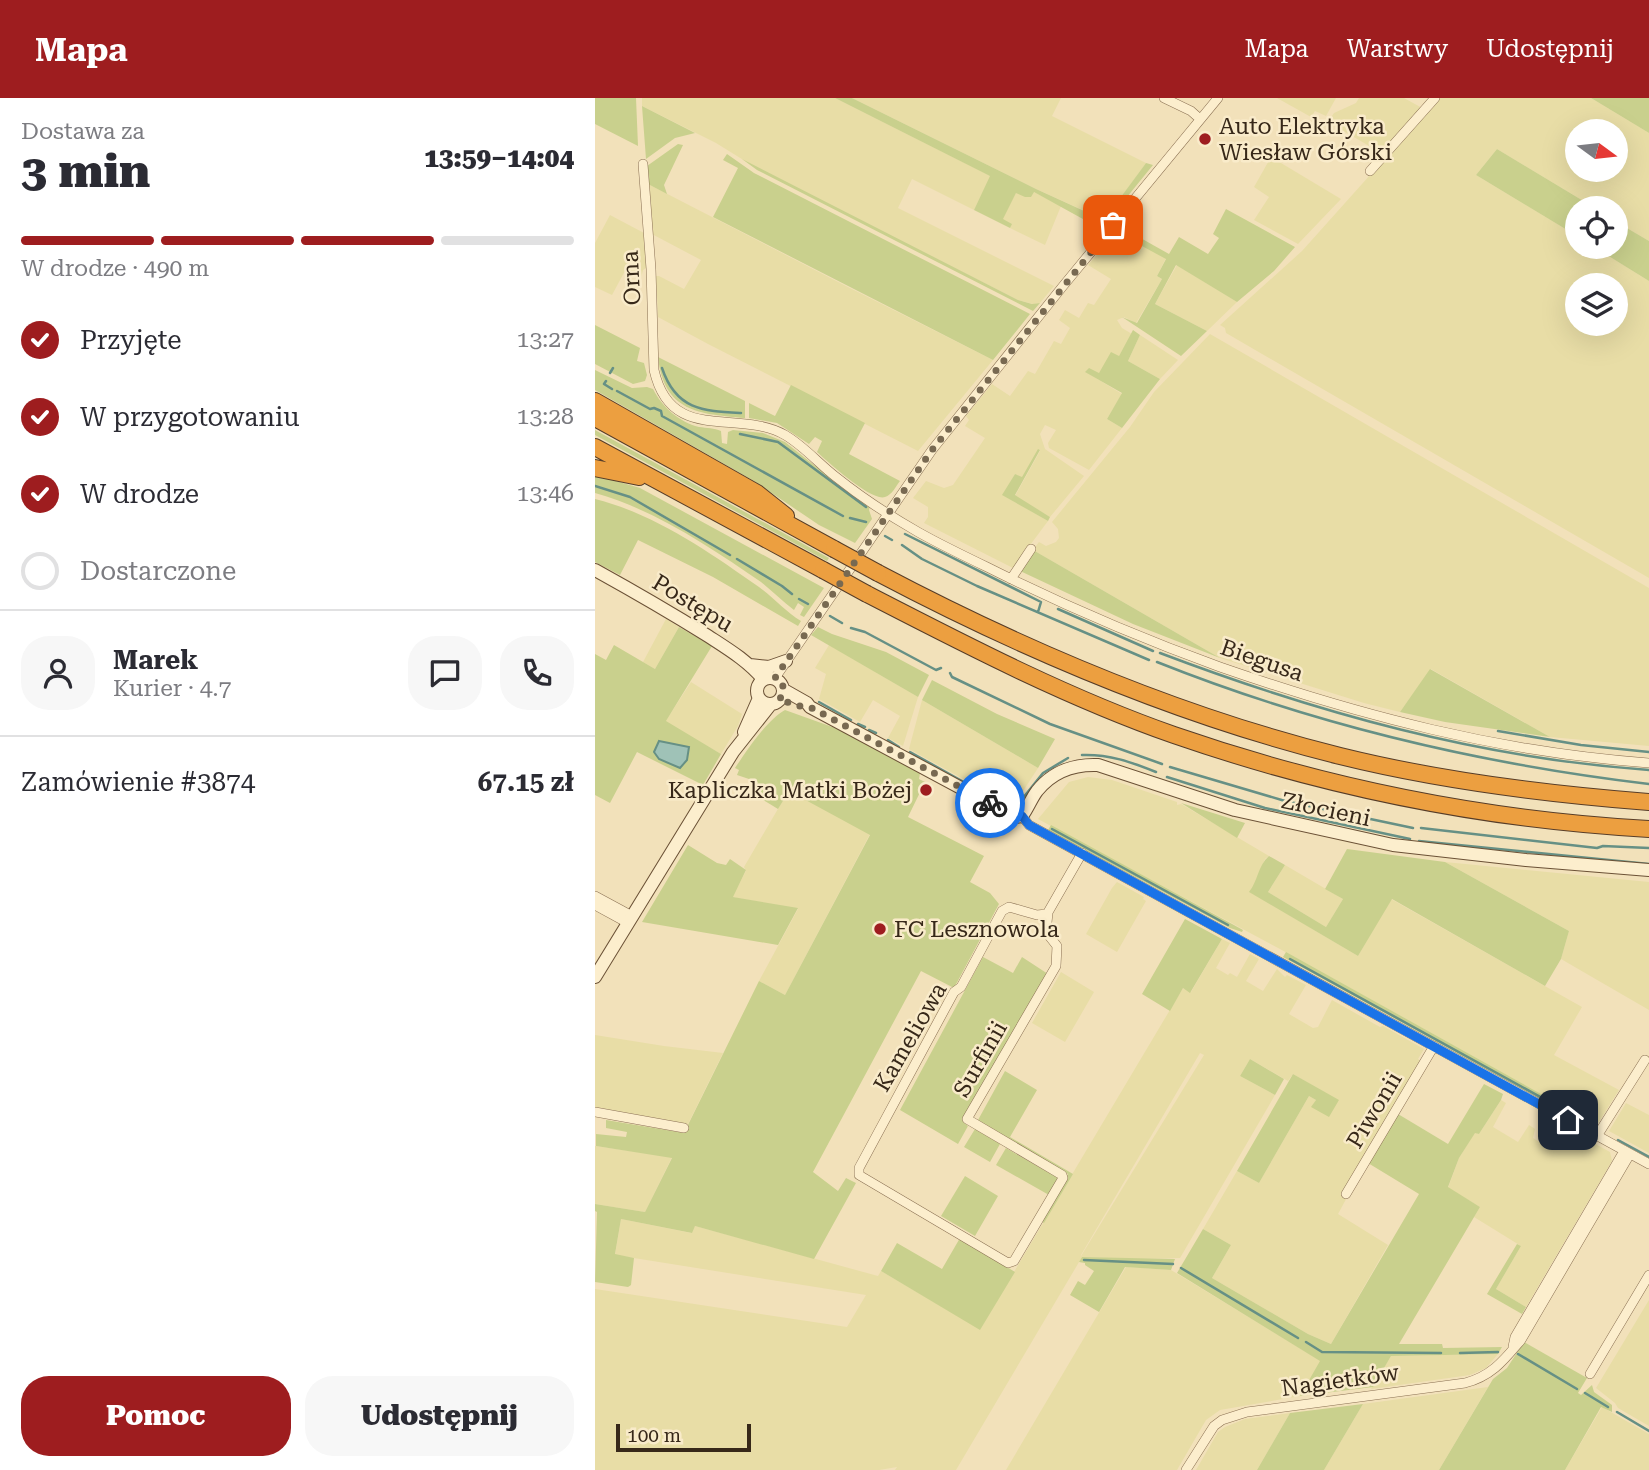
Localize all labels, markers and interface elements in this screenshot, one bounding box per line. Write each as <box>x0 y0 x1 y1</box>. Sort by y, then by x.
text: Mapa <box>35 30 128 69</box>
text: Mapa <box>1245 35 1309 63</box>
text: Warstwy <box>1347 35 1448 63</box>
text: Udostępnij <box>1486 35 1614 63</box>
place label: Auto Elektryka Wiesław Górski <box>1219 113 1392 166</box>
text: Dostawa za <box>21 118 145 145</box>
north arrow <box>1565 119 1627 182</box>
map controls <box>1565 119 1628 336</box>
marker: Auto Elektryka Wiesław Górski <box>1197 131 1213 147</box>
text: 13:59–14:04 <box>424 143 574 173</box>
text: 3 min <box>21 144 150 198</box>
pin <box>1083 195 1143 255</box>
button: locate <box>1565 196 1628 259</box>
icon: bag <box>1094 206 1132 244</box>
street label: Orna <box>617 249 646 306</box>
text: W drodze · 490 m <box>21 255 209 282</box>
button: layers <box>1565 273 1628 336</box>
icon: check <box>21 321 59 359</box>
text: Przyjęte <box>80 325 182 355</box>
text: 13:27 <box>517 326 574 353</box>
icon: check <box>21 398 59 436</box>
text: W przygotowaniu <box>80 402 300 432</box>
text: 13:28 <box>517 403 574 430</box>
icon: check <box>21 475 59 513</box>
text: W drodze <box>80 479 199 509</box>
text: 13:46 <box>517 480 574 507</box>
text: Dostarczone <box>80 556 236 586</box>
street label: Postępu <box>647 569 738 638</box>
street label: Biegusa <box>1217 634 1307 687</box>
button: person <box>21 636 95 710</box>
button: chat <box>408 636 482 710</box>
button: phone <box>500 636 574 710</box>
text: Marek <box>113 645 198 675</box>
text: Kurier · 4.7 <box>113 675 231 702</box>
text: Zamówienie #3874 <box>21 767 255 797</box>
text: 67.15 zł <box>478 767 574 797</box>
courier <box>955 768 1025 838</box>
place label: Kapliczka Matki Bożej <box>668 777 912 804</box>
marker: Kapliczka Matki Bożej <box>918 782 934 798</box>
icon: bike <box>971 784 1009 822</box>
street label: Złocieni <box>1279 787 1373 832</box>
place label: FC Lesznowola <box>894 916 1060 943</box>
marker: FC Lesznowola <box>872 921 888 937</box>
street label: Kameliowa <box>868 977 953 1097</box>
street label: Surfinii <box>948 1016 1013 1102</box>
street label: Piwonii <box>1341 1067 1408 1153</box>
pin <box>1538 1090 1598 1150</box>
icon: home <box>1549 1101 1587 1139</box>
street label: Nagietków <box>1279 1359 1401 1402</box>
button: Pomoc <box>21 1376 291 1456</box>
button: Udostępnij <box>305 1376 574 1456</box>
scale bar <box>616 1421 751 1453</box>
text: 100 m <box>627 1424 681 1447</box>

